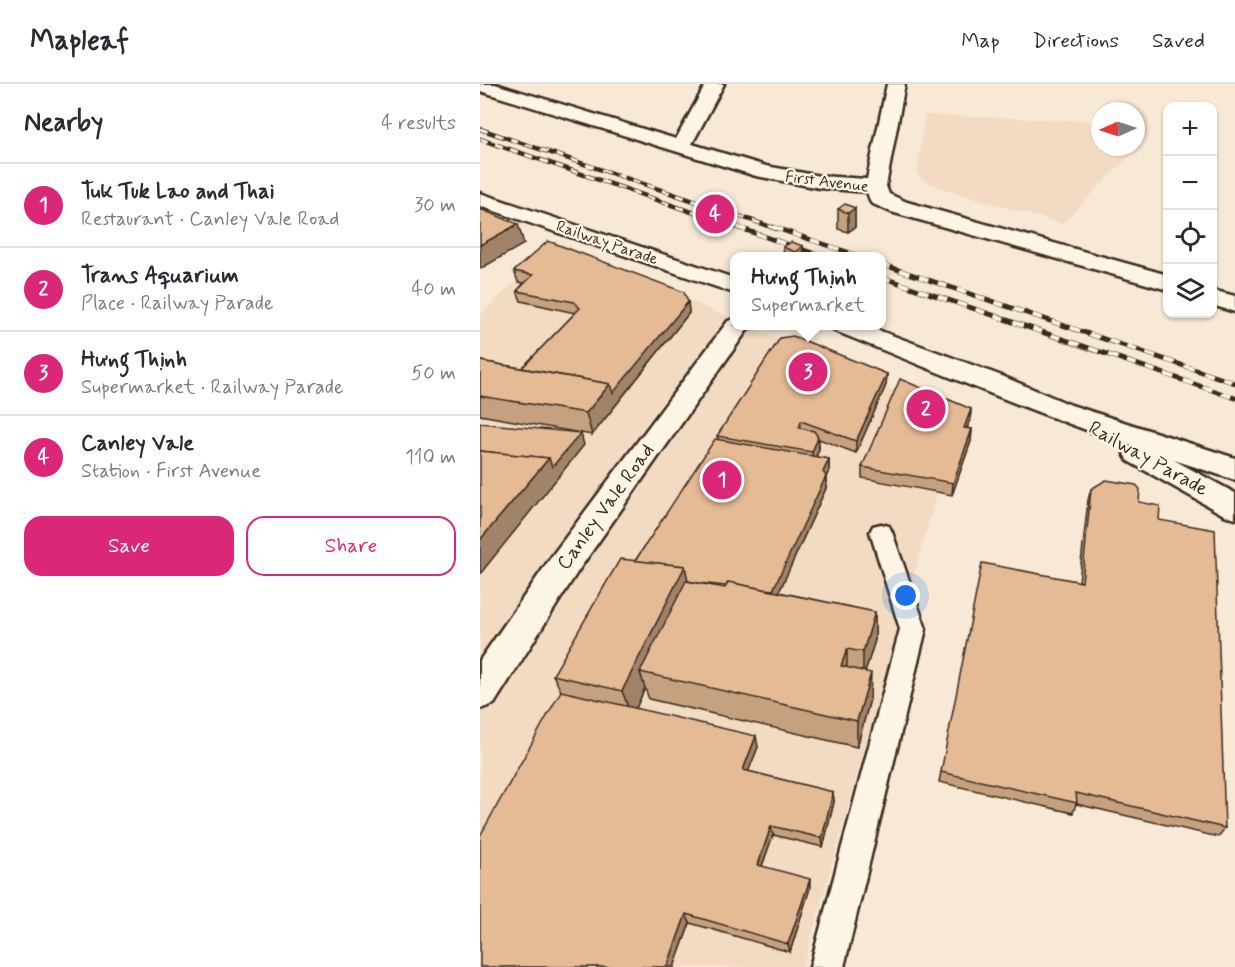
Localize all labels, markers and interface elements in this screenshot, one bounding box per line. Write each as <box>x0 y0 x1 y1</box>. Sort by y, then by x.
text: Mapleaf <box>30 23 129 60</box>
text: Map <box>961 27 1000 55</box>
text: Directions <box>1033 27 1119 55</box>
text: Saved <box>1152 27 1205 55</box>
north arrow <box>1091 102 1145 156</box>
map controls <box>1163 102 1217 318</box>
button: + <box>1163 102 1217 156</box>
text: Nearby <box>24 106 103 140</box>
text: 4 results <box>381 110 456 137</box>
button: − <box>1163 156 1217 210</box>
street label: First Avenue <box>784 166 870 198</box>
text: Tuk Tuk Lao and Thai <box>81 178 275 206</box>
text: 1 <box>39 192 48 219</box>
text: 30 m <box>414 192 456 219</box>
pin: 4 <box>696 192 734 236</box>
text: Restaurant · Canley Vale Road <box>81 206 339 233</box>
button: locate <box>1163 210 1217 264</box>
street label: Railway Parade <box>553 216 661 270</box>
popup <box>730 252 886 330</box>
text: Trans Aquarium <box>81 262 239 290</box>
text: Hưng Thịnh <box>751 264 857 292</box>
button: layers <box>1163 264 1217 318</box>
text: 2 <box>39 276 48 303</box>
text: 40 m <box>412 276 456 303</box>
text: Place · Railway Parade <box>81 290 273 317</box>
text: Supermarket <box>751 292 865 319</box>
text: Hưng Thịnh <box>81 346 187 374</box>
pin: 3 <box>788 350 828 394</box>
text: 3 <box>39 360 48 387</box>
text: 50 m <box>411 360 456 387</box>
text: Supermarket · Railway Parade <box>81 374 343 401</box>
pin: 2 <box>906 386 946 432</box>
street label: Railway Parade <box>1083 415 1213 503</box>
text: Canley Vale <box>81 430 194 458</box>
street label: Canley Vale Road <box>551 438 661 576</box>
text: 4 <box>38 444 49 471</box>
text: 110 m <box>405 444 456 471</box>
text: Station · First Avenue <box>81 458 261 485</box>
pin: 1 <box>702 458 742 502</box>
button: Save <box>24 516 234 576</box>
button: Share <box>246 516 456 576</box>
your location <box>891 581 920 610</box>

